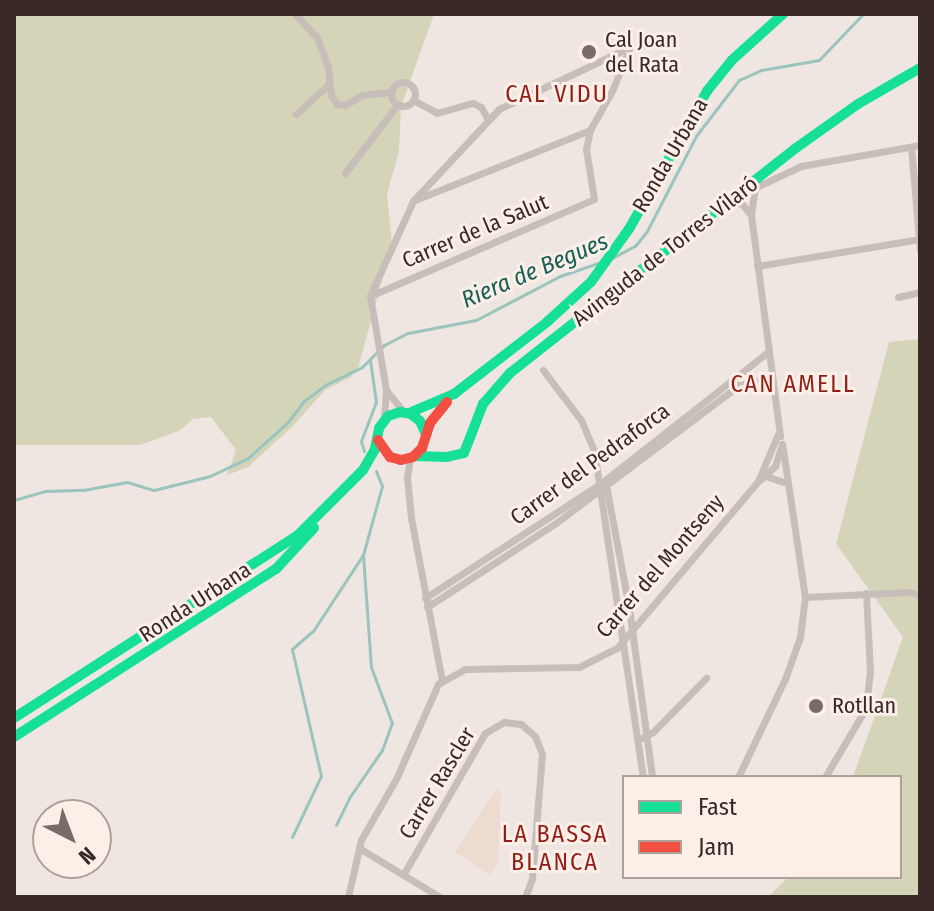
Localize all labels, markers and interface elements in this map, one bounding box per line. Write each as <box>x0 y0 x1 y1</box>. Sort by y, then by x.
place label: Cal Joan del Rata <box>605 26 679 78</box>
marker: Cal Joan del Rata <box>580 43 598 61</box>
district label: CAL VIDU <box>505 81 609 109</box>
street label: Ronda Urbana <box>627 93 713 217</box>
street label: Avinguda de Torres Vilaró <box>567 170 763 332</box>
street label: Carrer de la Salut <box>398 188 552 274</box>
water label: Riera de Begues <box>457 227 613 315</box>
district label: CAN AMELL <box>730 371 856 399</box>
street label: Carrer del Pedraforca <box>505 397 675 531</box>
street label: Carrer del Montseny <box>591 489 729 643</box>
street label: Ronda Urbana <box>134 556 256 648</box>
place label: Rotllan <box>832 693 896 719</box>
marker: Rotllan <box>807 697 825 715</box>
street label: Carrer Rascler <box>393 722 481 844</box>
legend <box>622 775 902 879</box>
text: Fast <box>698 793 737 821</box>
north arrow <box>32 799 112 879</box>
district label: LA BASSA BLANCA <box>502 821 608 877</box>
text: Jam <box>698 833 735 861</box>
text: N <box>73 841 101 870</box>

